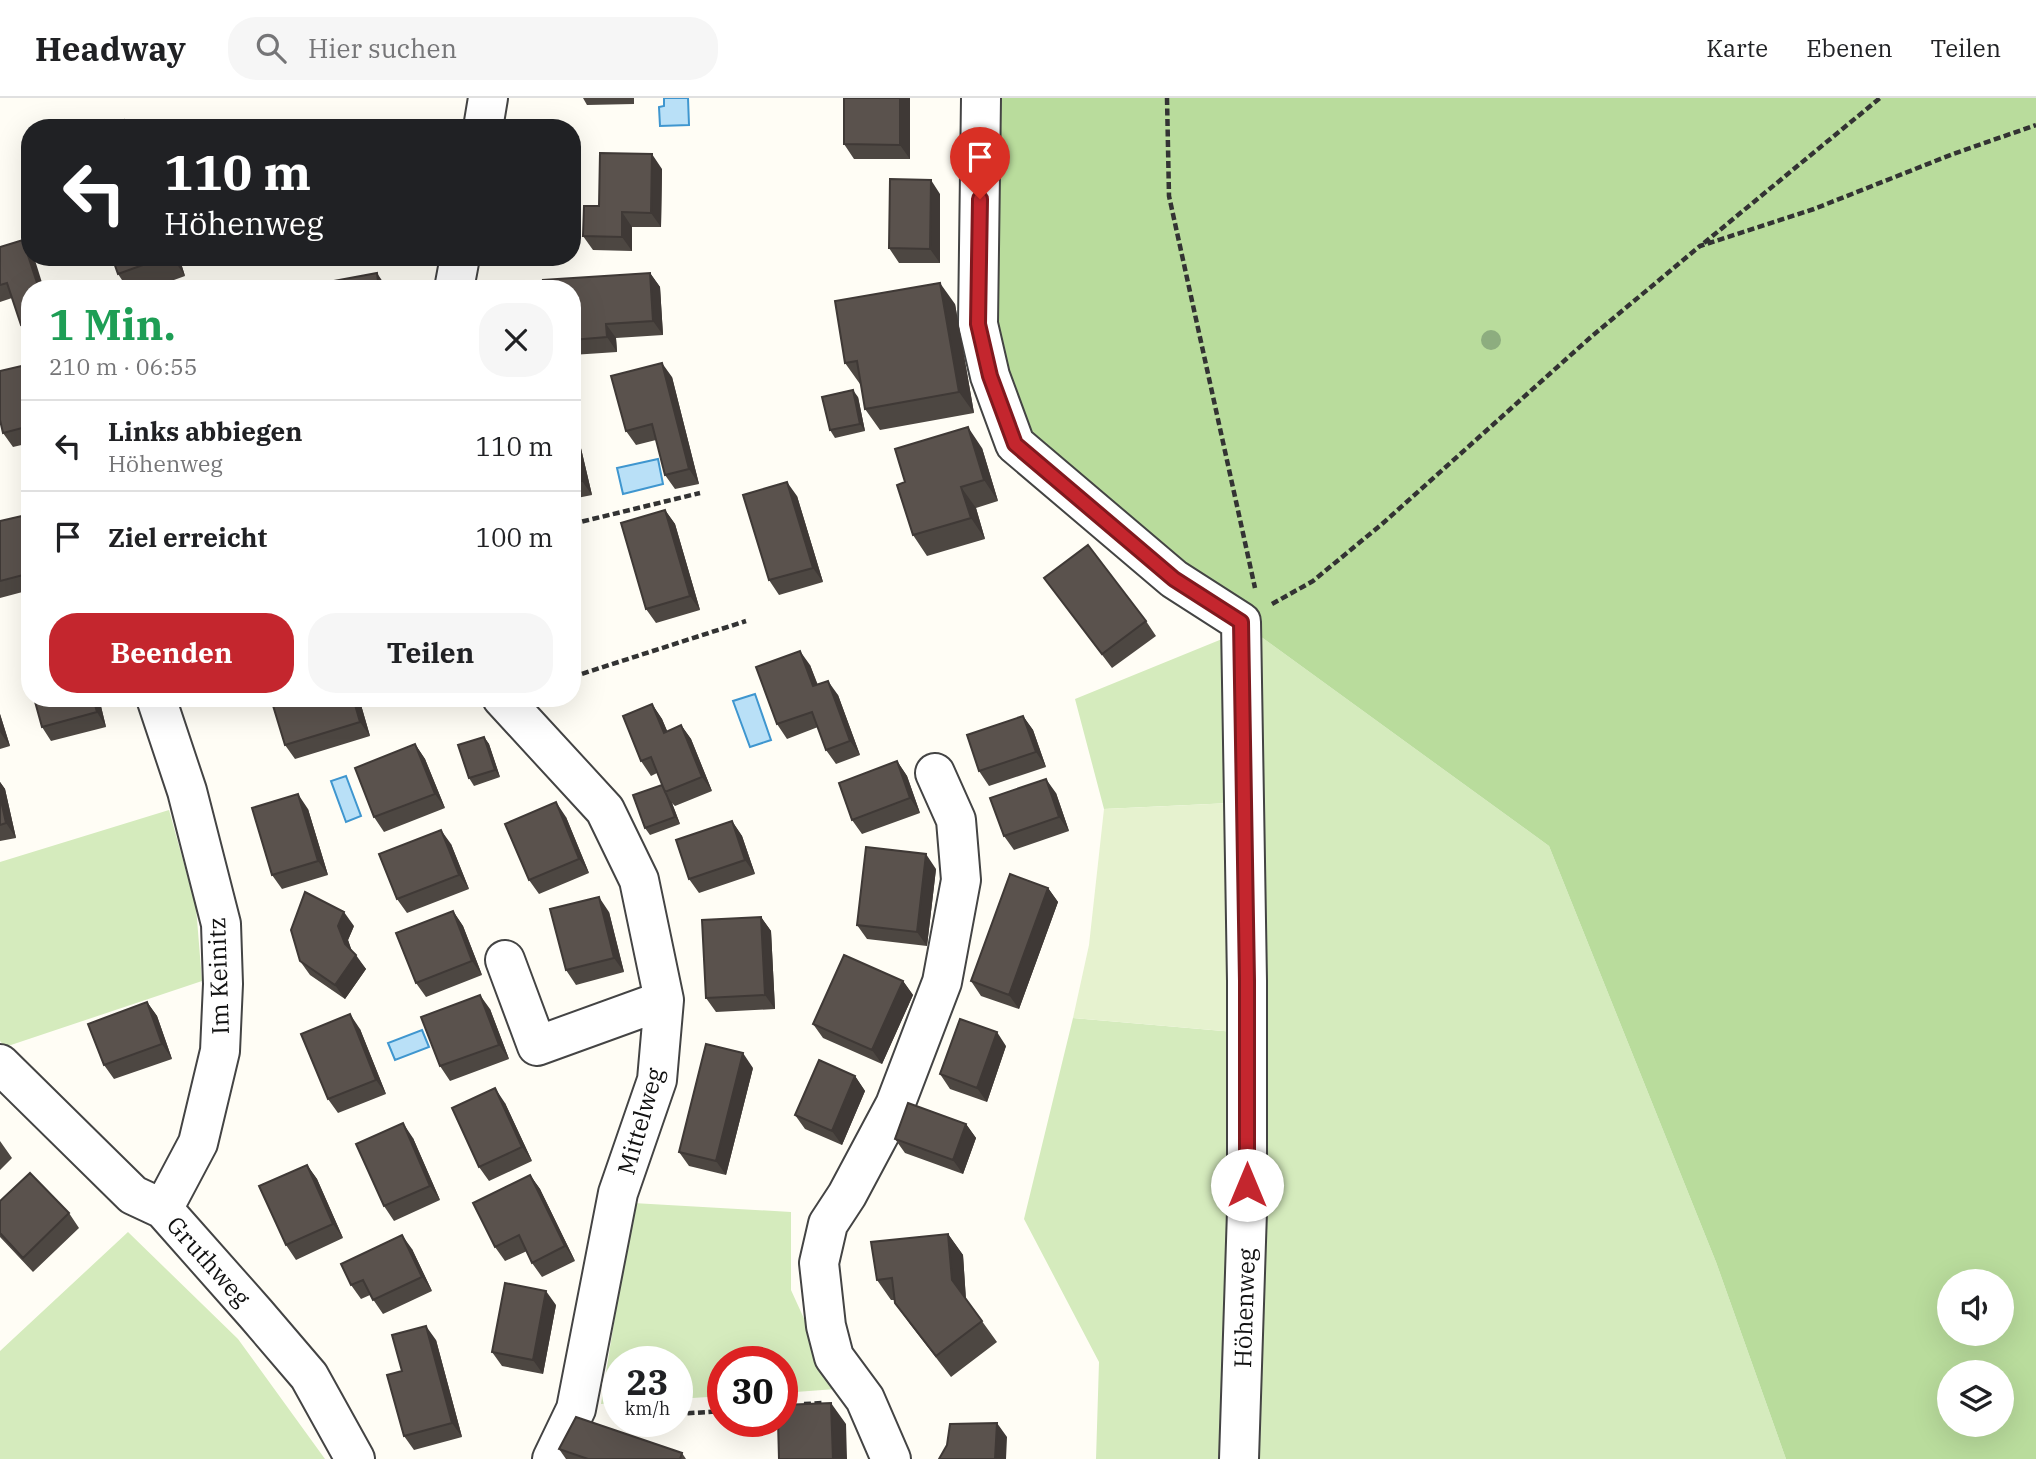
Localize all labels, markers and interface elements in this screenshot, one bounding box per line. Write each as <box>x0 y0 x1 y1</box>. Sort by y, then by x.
search box <box>228 17 718 80</box>
text: Headway <box>35 27 186 70</box>
icon: search <box>252 29 290 67</box>
text: Hier suchen <box>308 31 457 65</box>
text: Karte <box>1706 32 1768 64</box>
text: Ebenen <box>1806 32 1893 64</box>
text: Teilen <box>1931 32 2001 64</box>
pin <box>950 127 1010 199</box>
icon: arrive <box>961 138 999 176</box>
text: 110 m <box>164 140 311 203</box>
icon: left <box>49 147 140 238</box>
text: Höhenweg <box>164 202 324 244</box>
text: 1 Min. <box>49 297 176 352</box>
button: close <box>479 303 553 377</box>
text: 210 m · 06:55 <box>49 351 198 381</box>
text: Links abbiegen <box>108 414 303 448</box>
icon: left <box>49 427 87 465</box>
text: 110 m <box>475 429 553 463</box>
text: Höhenweg <box>108 448 223 478</box>
icon: arrive <box>49 518 87 556</box>
text: Ziel erreicht <box>108 520 267 554</box>
text: 100 m <box>475 520 553 554</box>
button: Beenden <box>49 613 294 693</box>
button: Teilen <box>308 613 553 693</box>
street label: Im Keinitz <box>200 917 236 1035</box>
street label: Mittelweg <box>610 1064 670 1178</box>
position arrow <box>1210 1148 1284 1222</box>
street label: Gruthweg <box>160 1209 258 1313</box>
street label: Höhenweg <box>1226 1248 1262 1368</box>
map controls <box>1937 1269 2014 1437</box>
button: sound <box>1937 1269 2014 1346</box>
speed limit sign: 30 <box>707 1346 798 1437</box>
text: 23 <box>626 1359 669 1405</box>
button: layers <box>1937 1360 2014 1437</box>
text: km/h <box>625 1397 670 1420</box>

